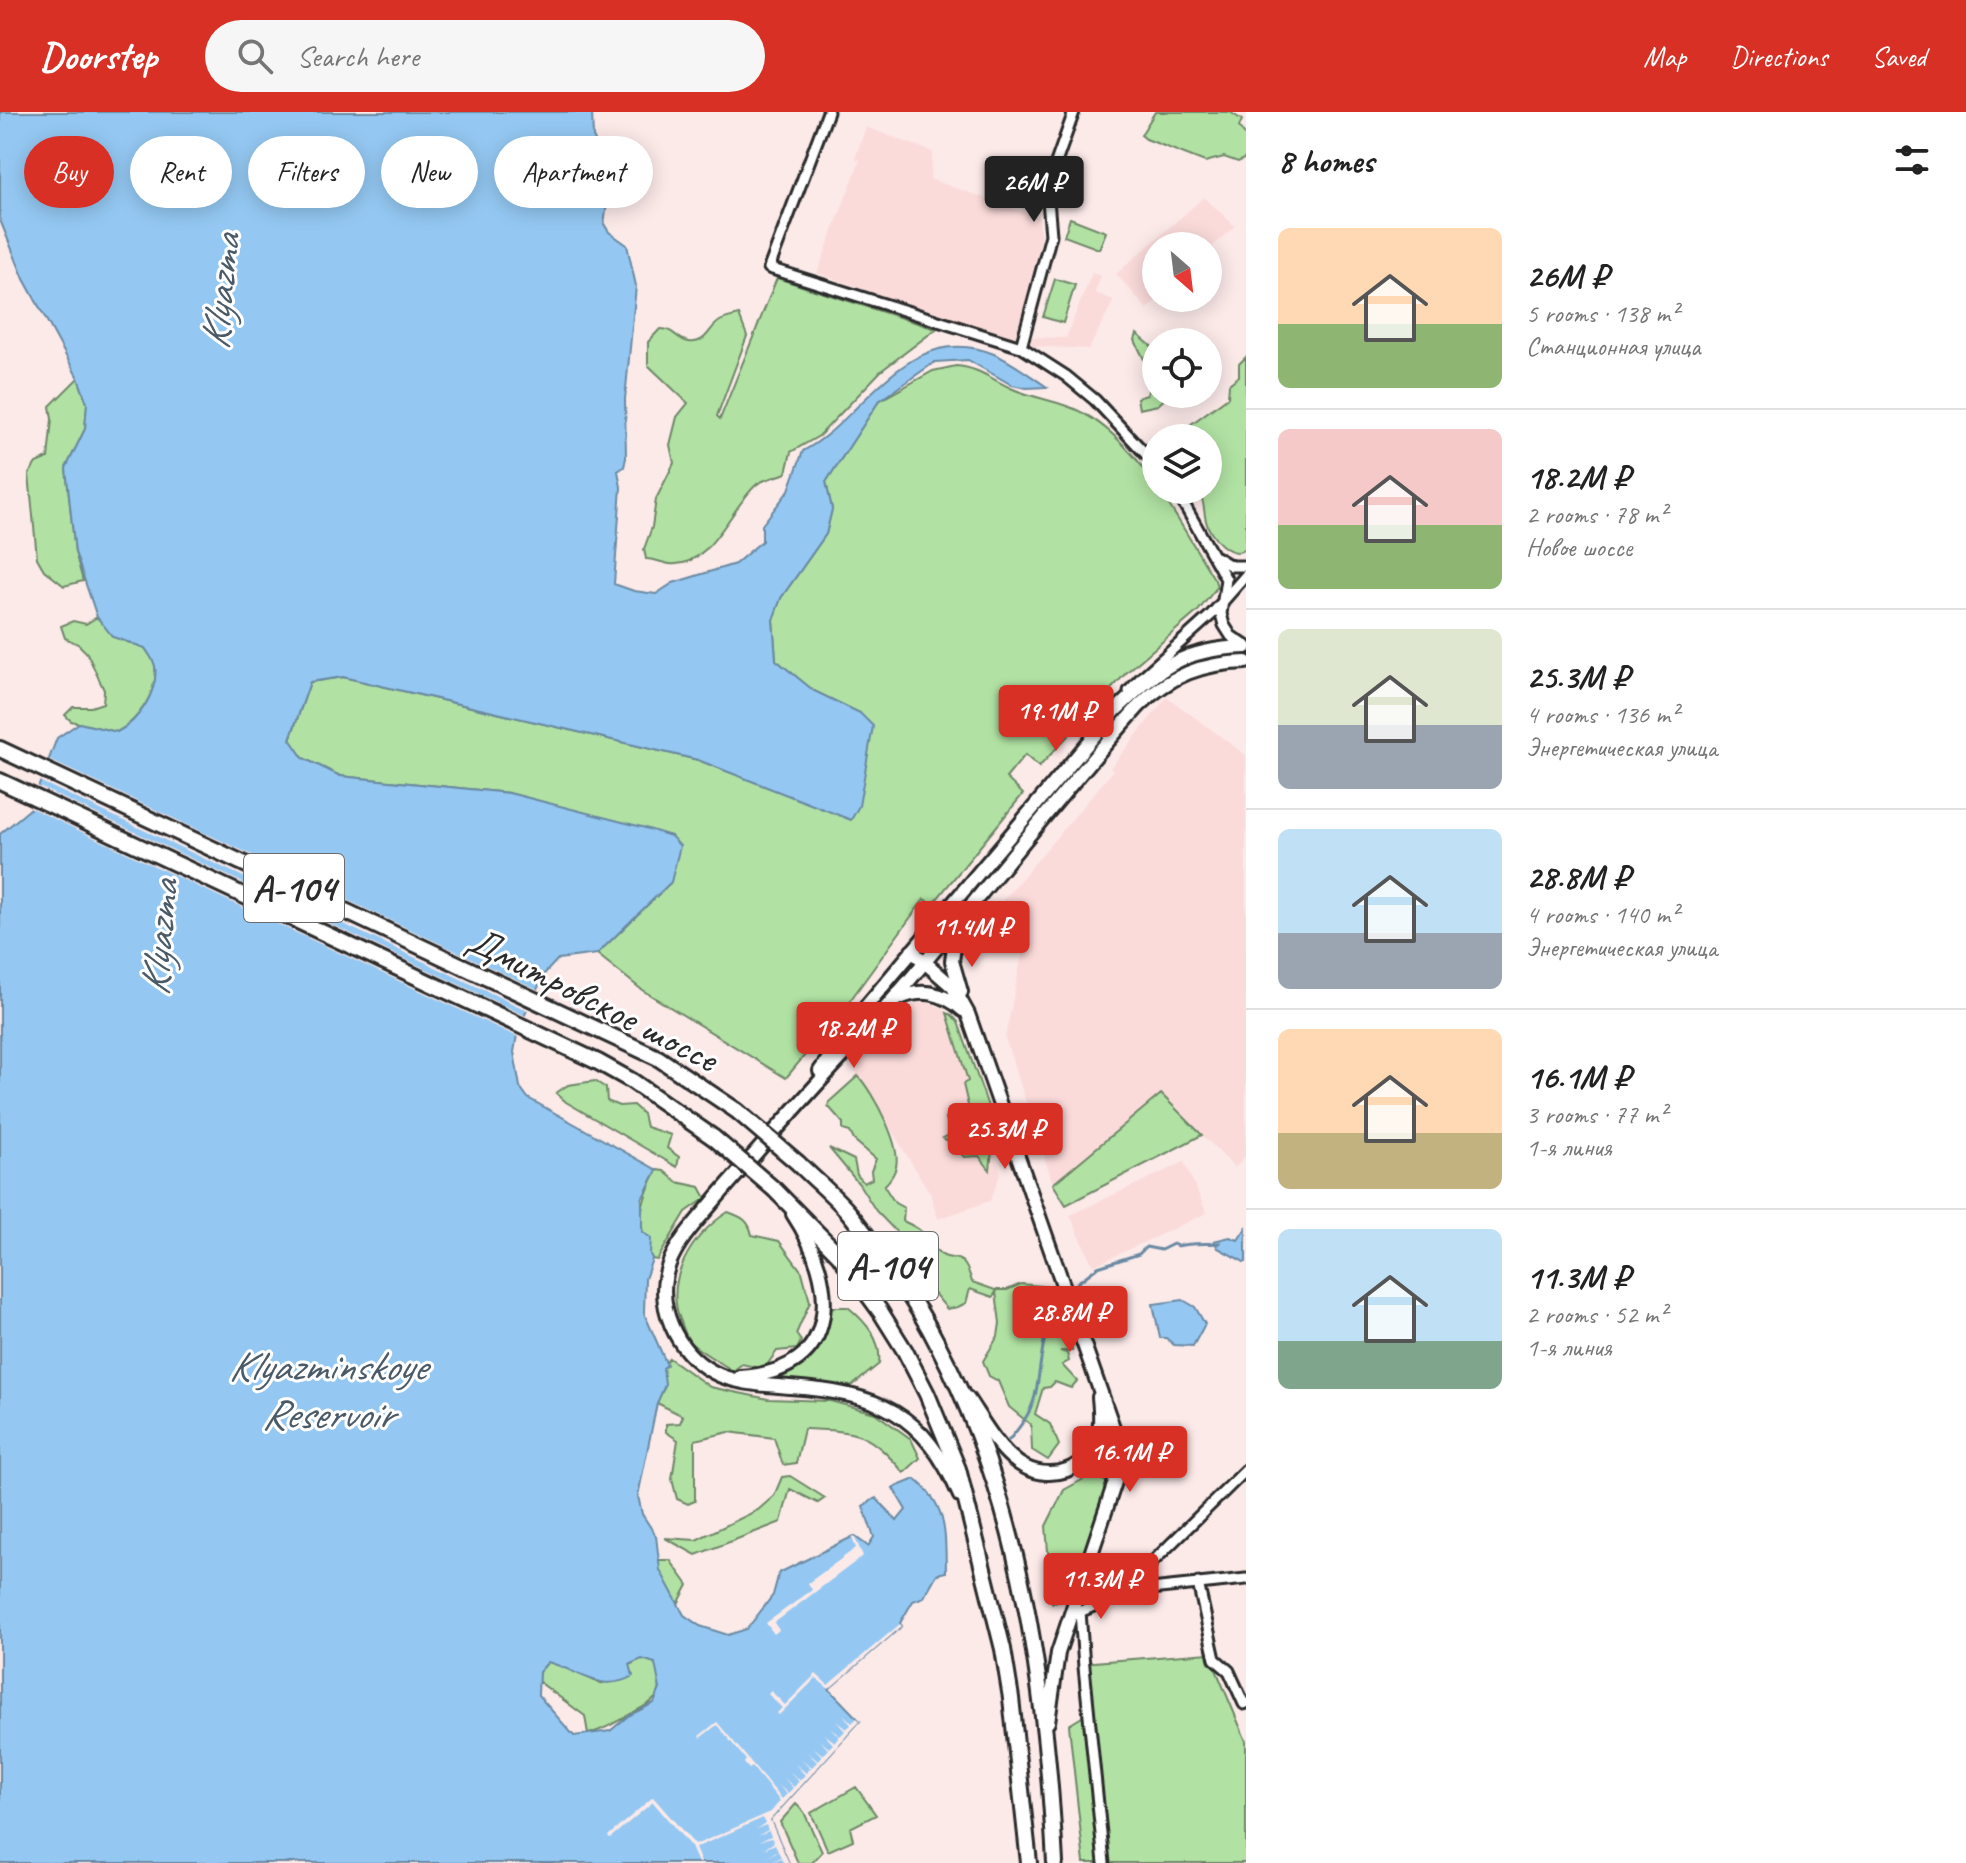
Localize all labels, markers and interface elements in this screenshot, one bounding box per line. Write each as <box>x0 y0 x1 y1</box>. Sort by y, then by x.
search box <box>205 20 765 92</box>
text: Doorstep <box>40 33 157 80</box>
icon: search <box>233 34 277 78</box>
text: Search here <box>297 37 419 75</box>
text: Map <box>1643 39 1686 74</box>
text: Directions <box>1730 39 1828 74</box>
text: Saved <box>1872 39 1926 74</box>
chip: Buy <box>24 136 114 208</box>
chip: Rent <box>130 136 232 208</box>
chip: Filters <box>248 136 365 208</box>
chip: New <box>381 136 478 208</box>
chip: Apartment <box>494 136 653 208</box>
icon: filters <box>1890 138 1934 182</box>
text: 8 homes <box>1278 139 1374 182</box>
pin: 26M ₽ <box>978 156 1090 224</box>
text: 26M ₽ <box>1003 165 1065 198</box>
water label: Klyazma <box>188 228 253 352</box>
north arrow <box>1142 232 1222 312</box>
map controls <box>1142 232 1222 504</box>
text: 26M ₽ <box>1526 254 1608 297</box>
icon: home <box>1342 260 1438 356</box>
text: 5 rooms · 138 m² <box>1526 297 1678 330</box>
button: locate <box>1142 328 1222 408</box>
text: Станционная улица <box>1526 330 1700 363</box>
button: layers <box>1142 424 1222 504</box>
text: 18.2M ₽ <box>1526 455 1629 498</box>
icon: home <box>1342 461 1438 557</box>
text: 2 rooms · 78 m² <box>1526 498 1667 531</box>
text: Новое шоссе <box>1526 531 1632 564</box>
text: 25.3M ₽ <box>1526 655 1629 698</box>
icon: home <box>1342 661 1438 757</box>
pin: 19.1M ₽ <box>982 685 1130 753</box>
text: 19.1M ₽ <box>1017 694 1095 727</box>
text: 4 rooms · 136 m² <box>1526 698 1678 731</box>
text: Энергетическая улица <box>1526 731 1717 764</box>
road number: А-104 <box>244 854 344 922</box>
text: 28.8M ₽ <box>1526 855 1629 898</box>
icon: home <box>1342 861 1438 957</box>
water label: Klyazma <box>128 875 191 998</box>
text: 4 rooms · 140 m² <box>1526 898 1678 931</box>
pin: 11.4M ₽ <box>898 901 1046 969</box>
text: 11.4M ₽ <box>933 910 1011 943</box>
street label: Дмитровское шоссе <box>459 914 729 1085</box>
text: Энергетическая улица <box>1526 931 1717 964</box>
pin: 18.2M ₽ <box>780 1002 928 1070</box>
text: 18.2M ₽ <box>815 1011 893 1044</box>
text: 16.1M ₽ <box>1526 1055 1630 1098</box>
icon: home <box>1342 1061 1438 1157</box>
text: 3 rooms · 77 m² <box>1526 1098 1667 1131</box>
pin: 25.3M ₽ <box>931 1103 1079 1171</box>
text: 25.3M ₽ <box>966 1112 1044 1145</box>
text: 1-я линия <box>1526 1131 1612 1164</box>
road number: А-104 <box>838 1232 938 1300</box>
text: 11.3M ₽ <box>1526 1255 1629 1298</box>
icon: home <box>1342 1261 1438 1357</box>
pin: 28.8M ₽ <box>996 1286 1144 1354</box>
text: 28.8M ₽ <box>1031 1295 1109 1328</box>
text: 2 rooms · 52 m² <box>1526 1298 1667 1331</box>
text: 1-я линия <box>1526 1331 1612 1364</box>
water label: Klyazminskoye Reservoir <box>228 1340 432 1441</box>
pin: 16.1M ₽ <box>1056 1426 1204 1494</box>
text: 16.1M ₽ <box>1090 1435 1170 1468</box>
pin: 11.3M ₽ <box>1027 1553 1175 1621</box>
text: 11.3M ₽ <box>1062 1562 1140 1595</box>

